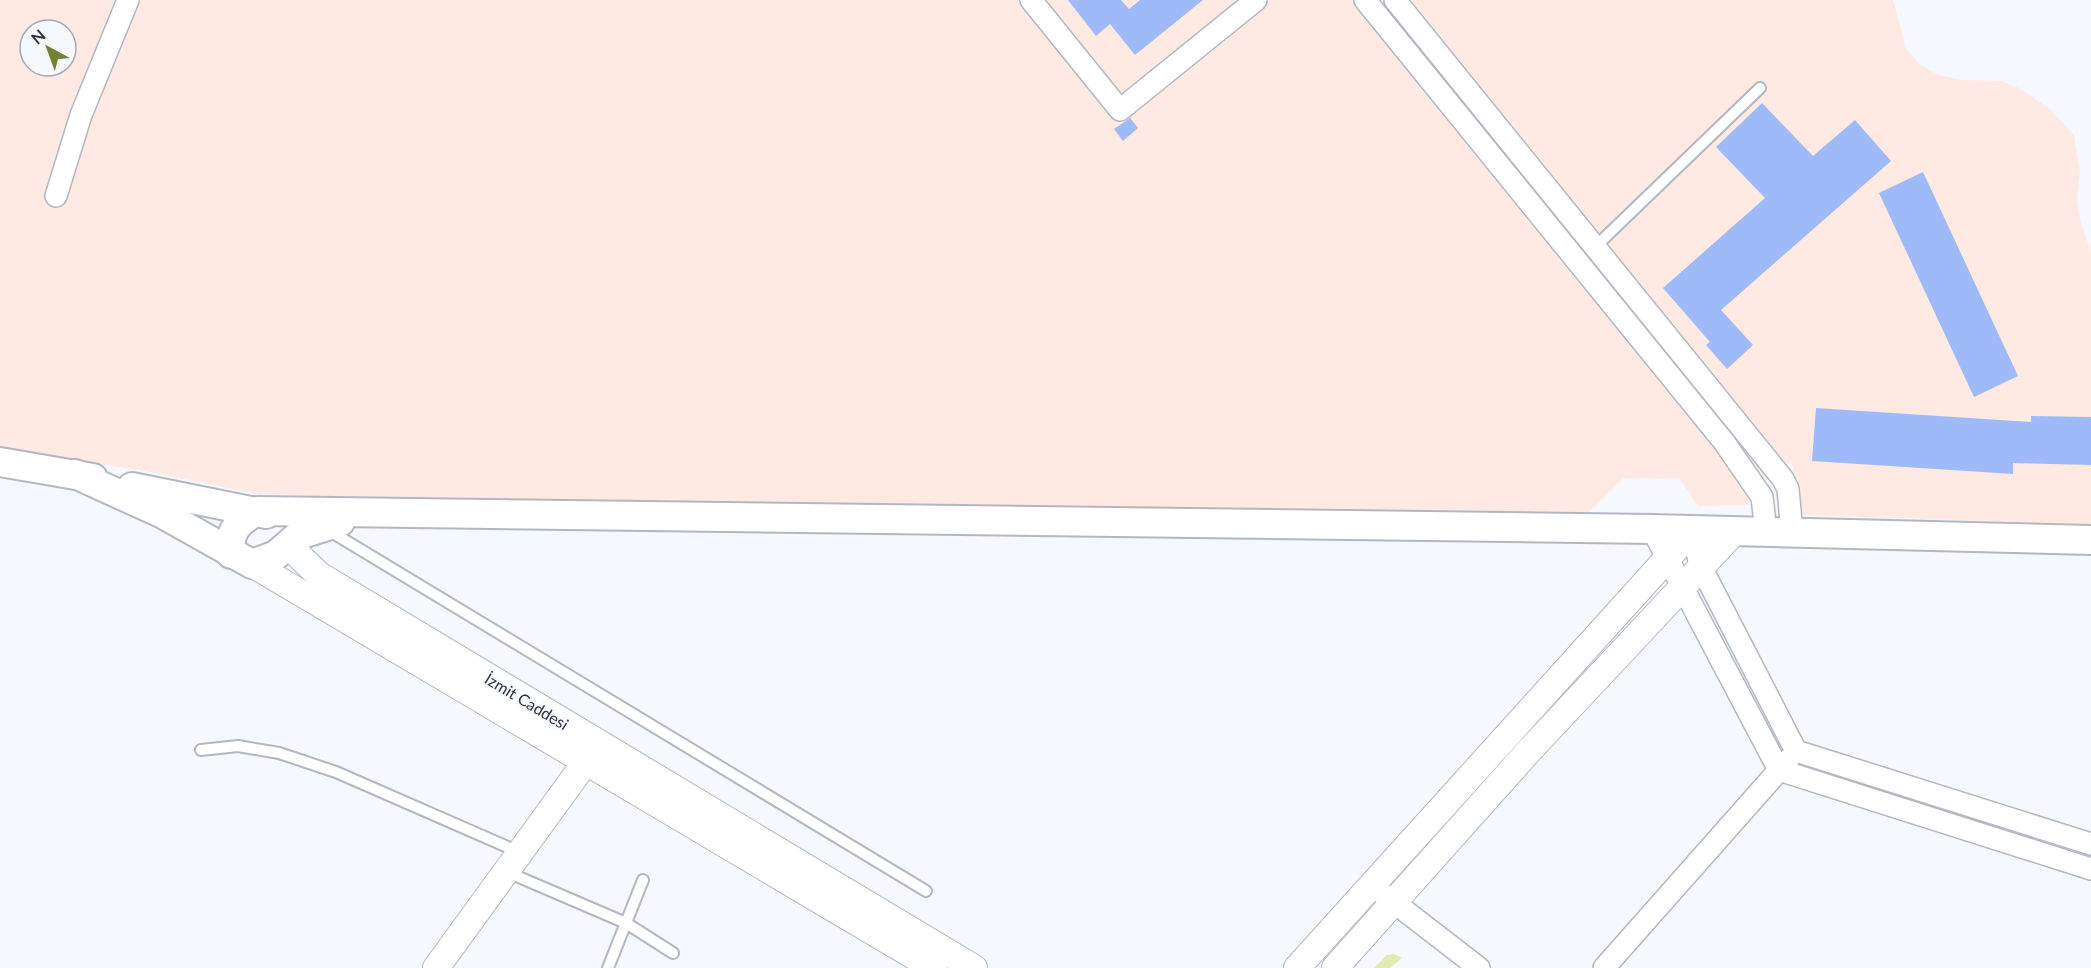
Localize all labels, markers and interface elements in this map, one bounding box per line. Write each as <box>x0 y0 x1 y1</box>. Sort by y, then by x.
north arrow <box>18 18 78 78</box>
text: N <box>27 25 49 48</box>
street label: İzmit Caddesi <box>482 669 572 733</box>

